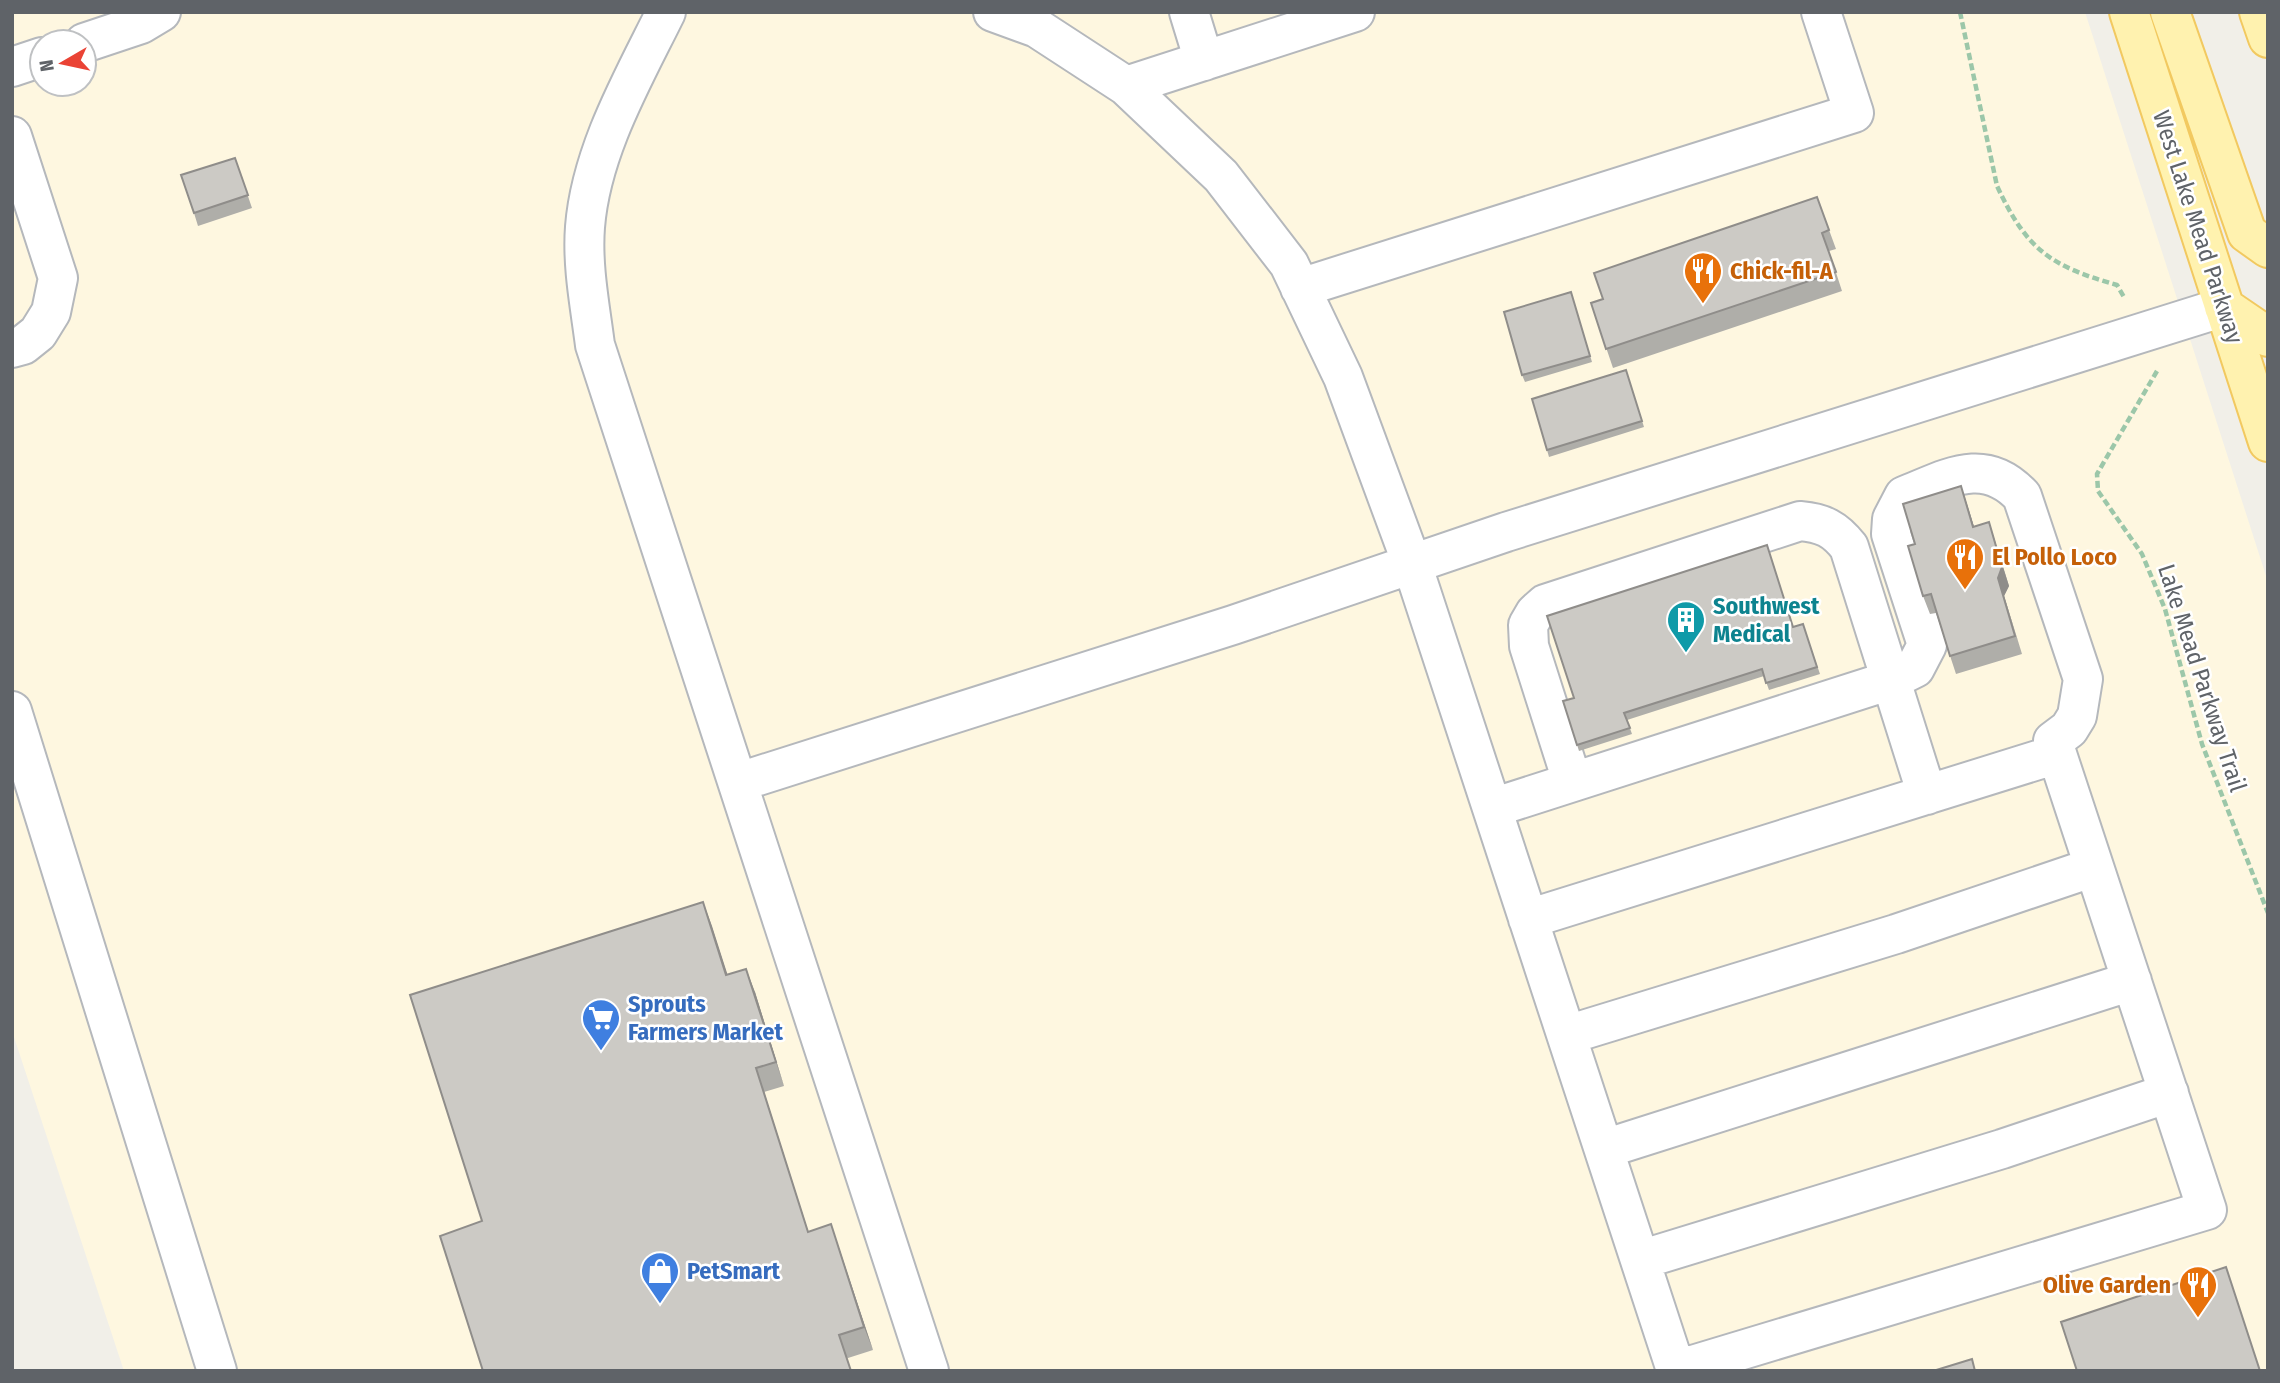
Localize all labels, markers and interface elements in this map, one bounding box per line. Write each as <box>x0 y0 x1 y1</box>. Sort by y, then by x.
north arrow <box>28 28 98 98</box>
text: N <box>34 58 59 73</box>
street label: West Lake Mead Parkway <box>2147 107 2249 347</box>
restaurant icon: Chick-fil-A <box>1682 250 1724 305</box>
place label: Chick-fil-A <box>1730 257 1834 285</box>
restaurant icon: El Pollo Loco <box>1944 536 1986 591</box>
place label: El Pollo Loco <box>1992 543 2117 571</box>
street label: Lake Mead Parkway Trail <box>2152 561 2252 795</box>
place label: Southwest Medical <box>1713 592 1820 648</box>
building icon: Southwest Medical <box>1665 599 1707 654</box>
place label: Sprouts Farmers Market <box>628 990 783 1046</box>
supermarket icon: Sprouts Farmers Market <box>580 997 622 1052</box>
shop icon: PetSmart <box>639 1250 681 1305</box>
place label: PetSmart <box>687 1257 780 1285</box>
restaurant icon: Olive Garden <box>2177 1264 2219 1319</box>
place label: Olive Garden <box>2043 1271 2171 1299</box>

